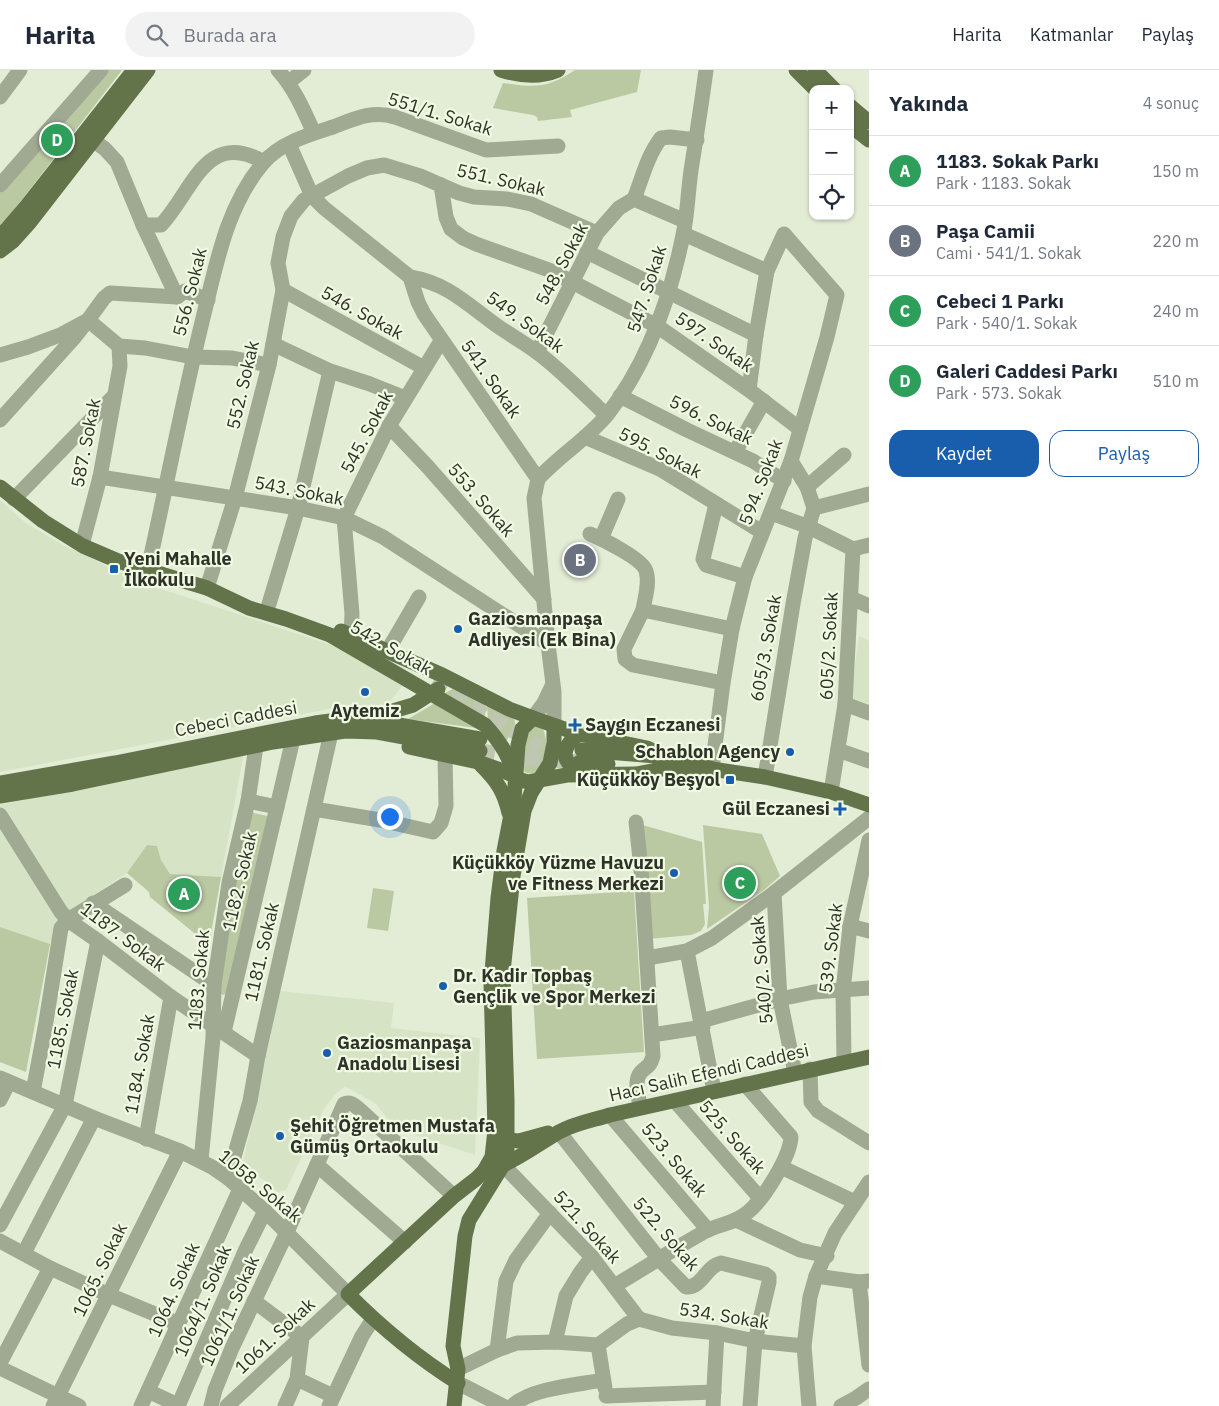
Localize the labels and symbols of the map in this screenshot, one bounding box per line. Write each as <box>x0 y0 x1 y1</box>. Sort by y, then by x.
street label: 551/1. Sokak <box>385 87 496 140</box>
pin: D <box>41 121 73 159</box>
street label: 551. Sokak <box>454 158 548 201</box>
street label: 548. Sokak <box>530 218 593 309</box>
street label: 547. Sokak <box>622 242 672 335</box>
street label: 556. Sokak <box>167 245 212 339</box>
street label: 546. Sokak <box>317 281 408 345</box>
street label: 549. Sokak <box>482 286 569 358</box>
street label: 597. Sokak <box>671 306 758 377</box>
street label: 541. Sokak <box>456 335 527 423</box>
street label: 552. Sokak <box>221 338 264 432</box>
street label: 545. Sokak <box>335 386 398 477</box>
street label: 596. Sokak <box>665 389 757 450</box>
street label: 587. Sokak <box>66 396 106 490</box>
street label: 595. Sokak <box>615 422 706 484</box>
street label: 594. Sokak <box>734 435 788 528</box>
street label: 553. Sokak <box>443 458 520 542</box>
street label: 543. Sokak <box>252 471 346 511</box>
pin: B <box>564 541 596 579</box>
place label: Yeni Mahalle İlkokulu <box>124 547 232 591</box>
marker: Yeni Mahalle İlkokulu <box>108 563 120 575</box>
street label: 605/2. Sokak <box>814 591 843 701</box>
street label: 605/3. Sokak <box>745 592 786 703</box>
place label: Gaziosmanpaşa Adliyesi (Ek Bina) <box>468 607 616 651</box>
street label: 542. Sokak <box>346 615 437 680</box>
marker: Gaziosmanpaşa Adliyesi (Ek Bina) <box>452 623 464 635</box>
marker: Aytemiz <box>359 686 371 698</box>
street label: Cebeci Caddesi <box>173 695 299 742</box>
place label: Aytemiz <box>330 699 400 722</box>
place label: Saygın Eczanesi <box>585 713 720 736</box>
marker: Saygın Eczanesi <box>569 719 581 731</box>
place label: Schablon Agency <box>635 740 780 763</box>
marker: Schablon Agency <box>784 746 796 758</box>
place label: Küçükköy Beşyol <box>577 768 721 791</box>
marker: Küçükköy Beşyol <box>724 774 736 786</box>
place label: Gül Eczanesi <box>722 797 830 820</box>
marker: Gül Eczanesi <box>834 803 846 815</box>
your location <box>377 804 403 830</box>
street label: 1182. Sokak <box>217 828 262 933</box>
place label: Küçükköy Yüzme Havuzu ve Fitness Merkezi <box>452 851 664 895</box>
pin: C <box>724 864 756 902</box>
marker: Küçükköy Yüzme Havuzu ve Fitness Merkezi <box>668 867 680 879</box>
pin: A <box>168 875 200 913</box>
street label: 1187. Sokak <box>76 897 171 977</box>
street label: 1181. Sokak <box>239 899 284 1004</box>
street label: 539. Sokak <box>814 901 847 994</box>
street label: 540/2. Sokak <box>745 915 778 1025</box>
street label: 1183. Sokak <box>183 928 214 1031</box>
place label: Dr. Kadir Topbaş Gençlik ve Spor Merkezi <box>453 964 656 1008</box>
street label: 1185. Sokak <box>42 966 84 1071</box>
marker: Dr. Kadir Topbaş Gençlik ve Spor Merkezi <box>437 980 449 992</box>
street label: 1184. Sokak <box>119 1011 160 1116</box>
place label: Gaziosmanpaşa Anadolu Lisesi <box>337 1031 471 1075</box>
street label: Hacı Salih Efendi Caddesi <box>607 1038 811 1107</box>
marker: Gaziosmanpaşa Anadolu Lisesi <box>321 1047 333 1059</box>
street label: 525. Sokak <box>694 1095 771 1179</box>
place label: Şehit Öğretmen Mustafa Gümüş Ortaokulu <box>290 1114 495 1158</box>
street label: 523. Sokak <box>636 1118 713 1202</box>
marker: Şehit Öğretmen Mustafa Gümüş Ortaokulu <box>274 1130 286 1142</box>
street label: 1058. Sokak <box>214 1144 307 1227</box>
street label: 521. Sokak <box>549 1185 627 1268</box>
street label: 522. Sokak <box>628 1192 705 1276</box>
street label: 1065. Sokak <box>67 1219 132 1320</box>
street label: 1064. Sokak <box>142 1238 205 1341</box>
street label: 1064/1. Sokak <box>169 1241 237 1360</box>
street label: 1061/1. Sokak <box>195 1251 264 1370</box>
street label: 1061. Sokak <box>230 1292 320 1379</box>
street label: 534. Sokak <box>678 1297 771 1334</box>

